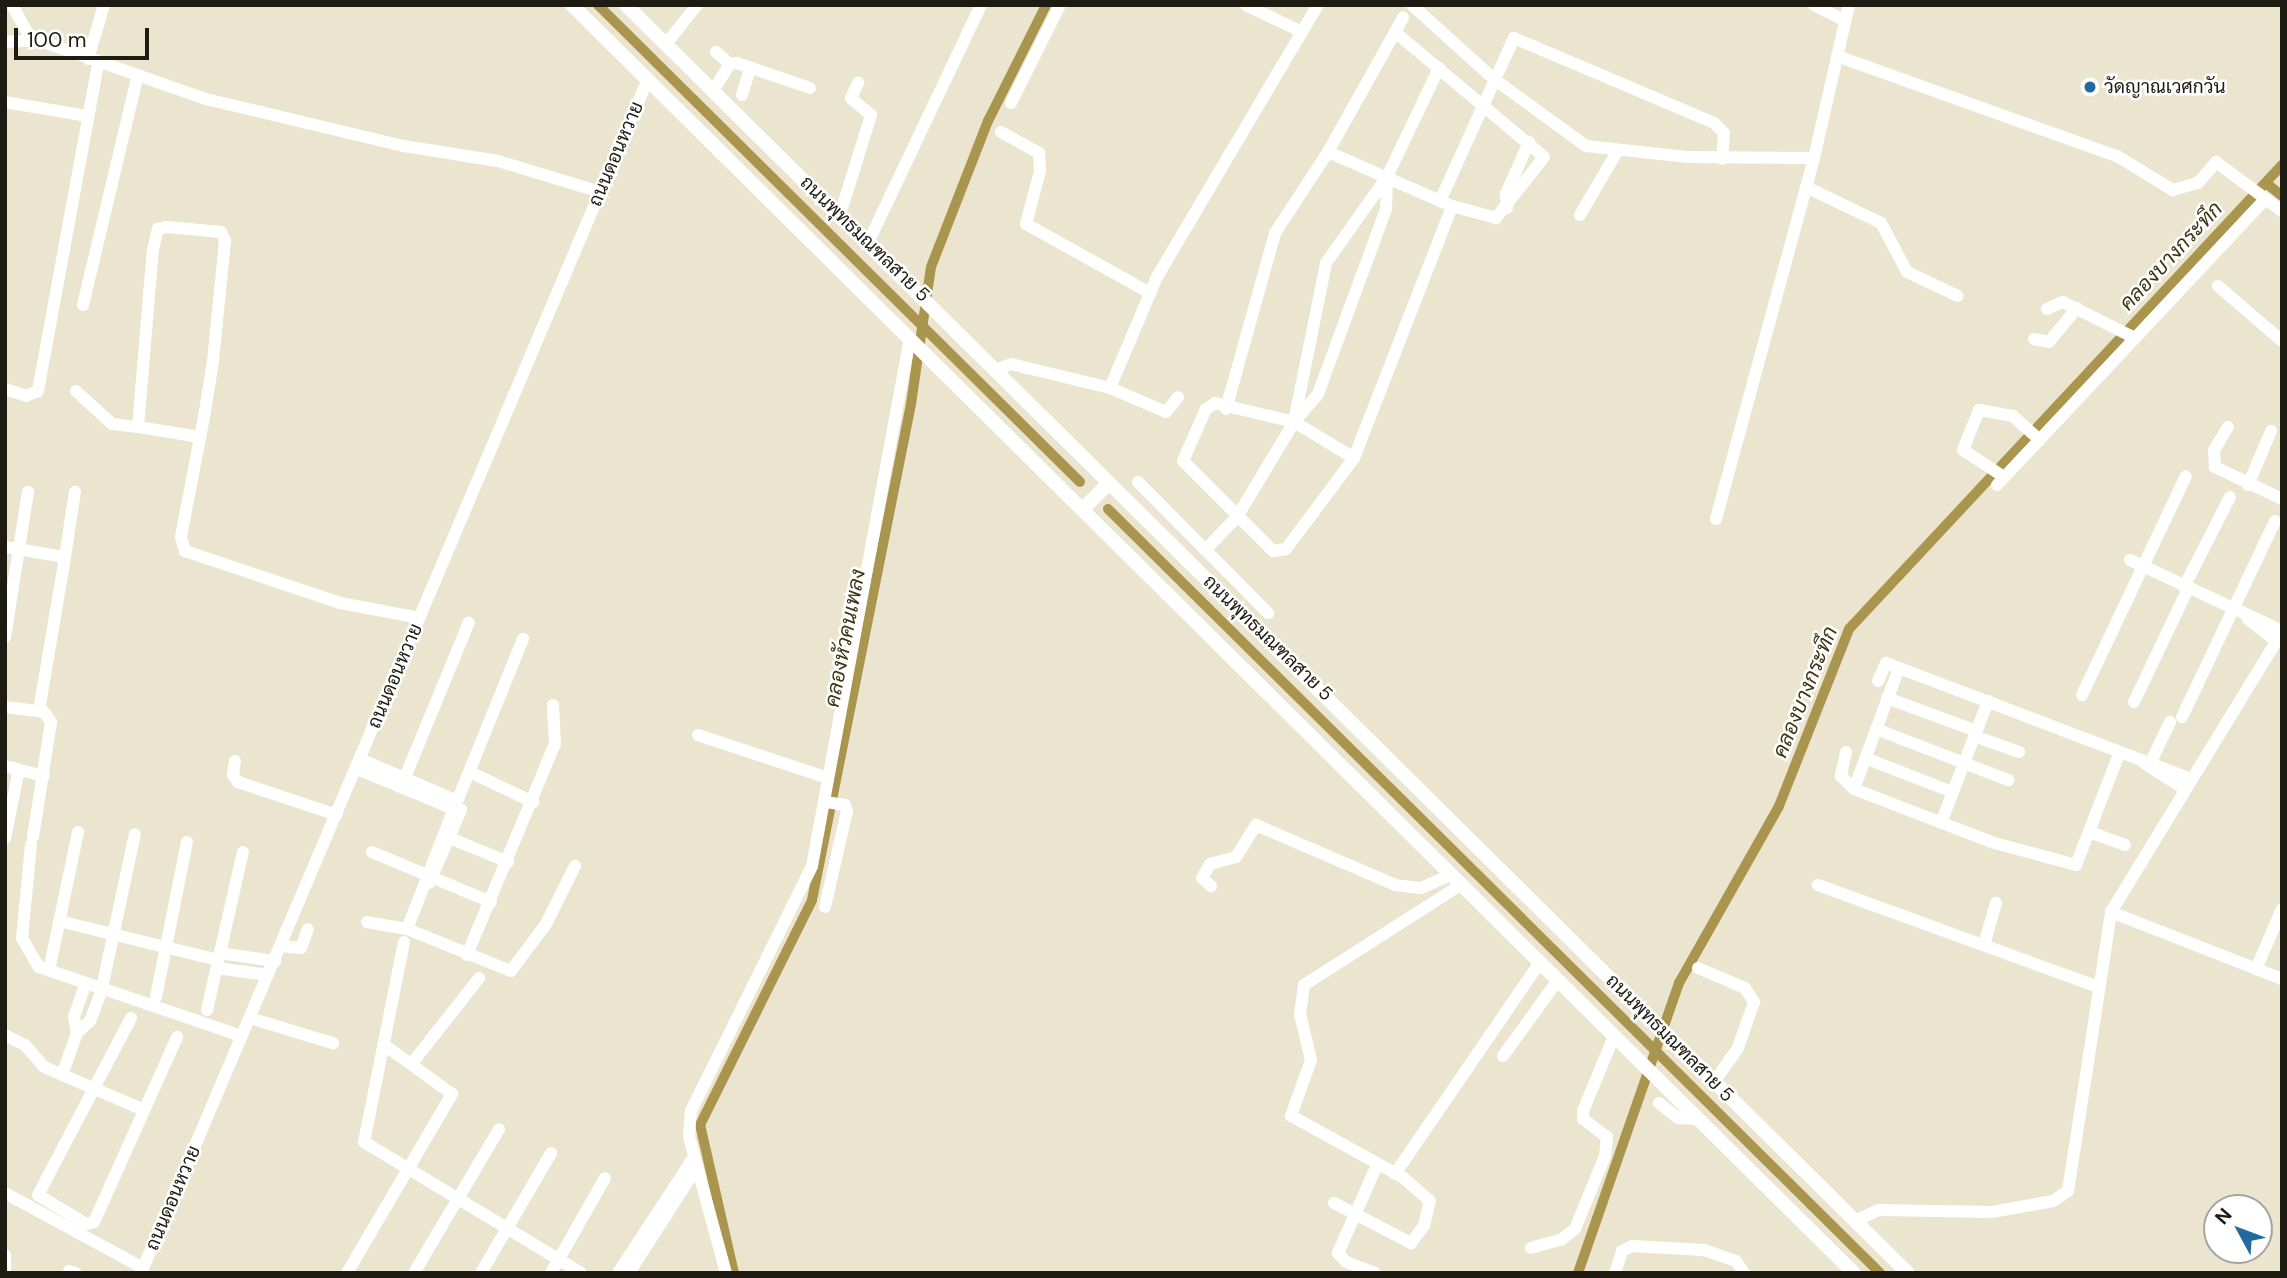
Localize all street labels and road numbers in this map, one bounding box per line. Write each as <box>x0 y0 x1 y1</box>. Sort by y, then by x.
street label: ถนนดอนหวาย <box>584 98 648 210</box>
street label: ถนนพุทธมณฑลสาย 5 <box>795 171 935 307</box>
street label: ถนนพุทธมณฑลสาย 5 <box>1198 570 1338 706</box>
street label: ถนนดอนหวาย <box>363 620 427 732</box>
street label: ถนนพุทธมณฑลสาย 5 <box>1601 969 1739 1107</box>
street label: ถนนดอนหวาย <box>141 1142 205 1254</box>

